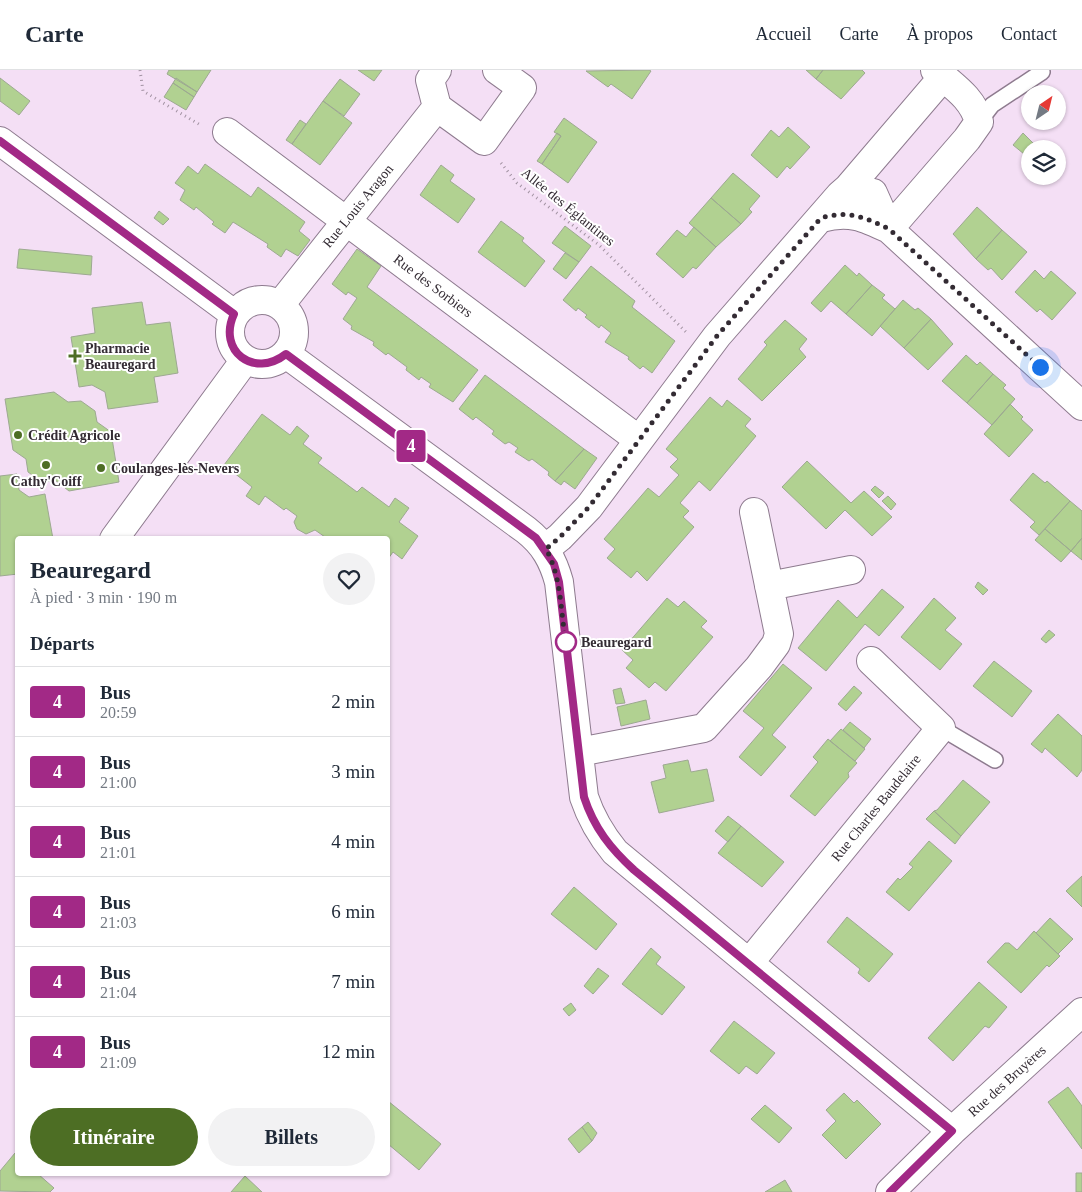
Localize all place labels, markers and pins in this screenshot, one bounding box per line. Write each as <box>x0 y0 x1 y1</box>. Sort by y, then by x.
place label: Pharmacie Beauregard <box>85 341 156 372</box>
marker: Pharmacie Beauregard <box>69 350 81 362</box>
place label: Crédit Agricole <box>28 428 120 443</box>
marker: Crédit Agricole <box>12 429 24 441</box>
marker: Cathy'Coiff <box>40 459 52 471</box>
place label: Coulanges-lès-Nevers <box>111 461 240 476</box>
marker: Coulanges-lès-Nevers <box>95 462 107 474</box>
place label: Cathy'Coiff <box>11 474 82 489</box>
marker: Beauregard <box>555 631 577 653</box>
place label: Beauregard <box>581 635 652 650</box>

